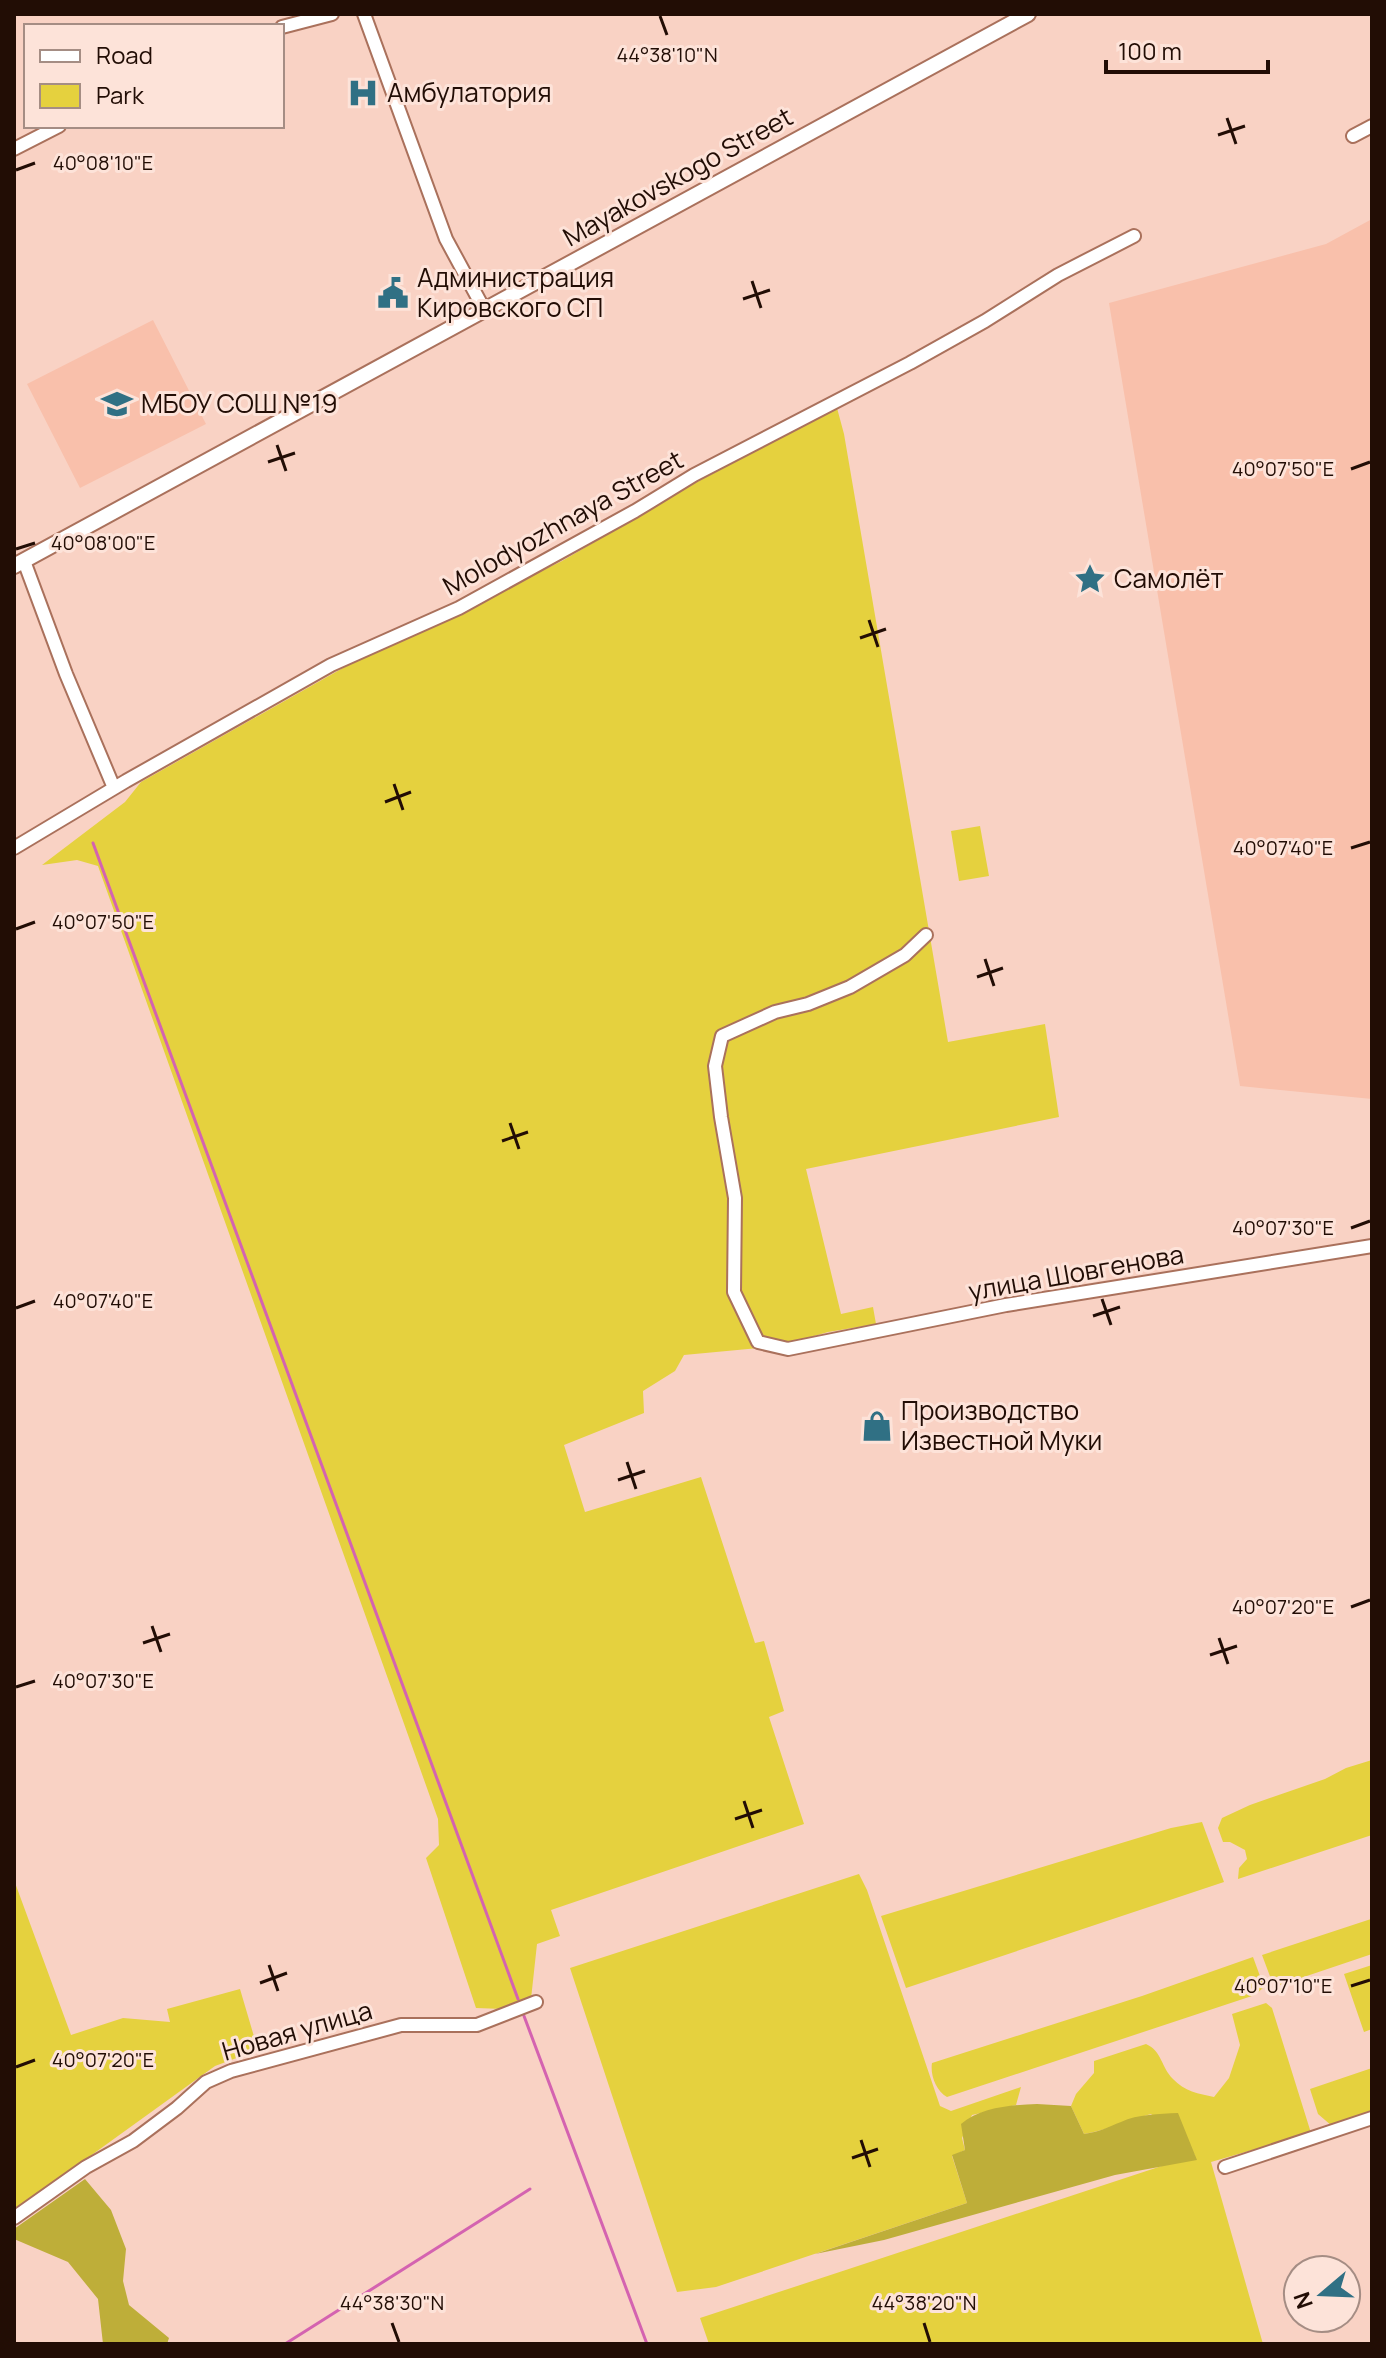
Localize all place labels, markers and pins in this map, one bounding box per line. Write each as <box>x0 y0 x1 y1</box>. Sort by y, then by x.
place label: Амбулатория <box>387 74 552 110</box>
hospital icon: Амбулатория <box>346 76 380 110</box>
place label: Администрация Кировского СП <box>417 259 614 325</box>
public building icon: Администрация Кировского СП <box>376 276 410 310</box>
place label: МБОУ СОШ №19 <box>141 385 338 421</box>
school or university icon: МБОУ СОШ №19 <box>100 387 134 421</box>
place label: Самолёт <box>1114 560 1224 596</box>
place icon: Самолёт <box>1073 562 1107 596</box>
place label: Производство Известной Муки <box>901 1392 1102 1458</box>
shop icon: Производство Известной Муки <box>860 1409 894 1443</box>

